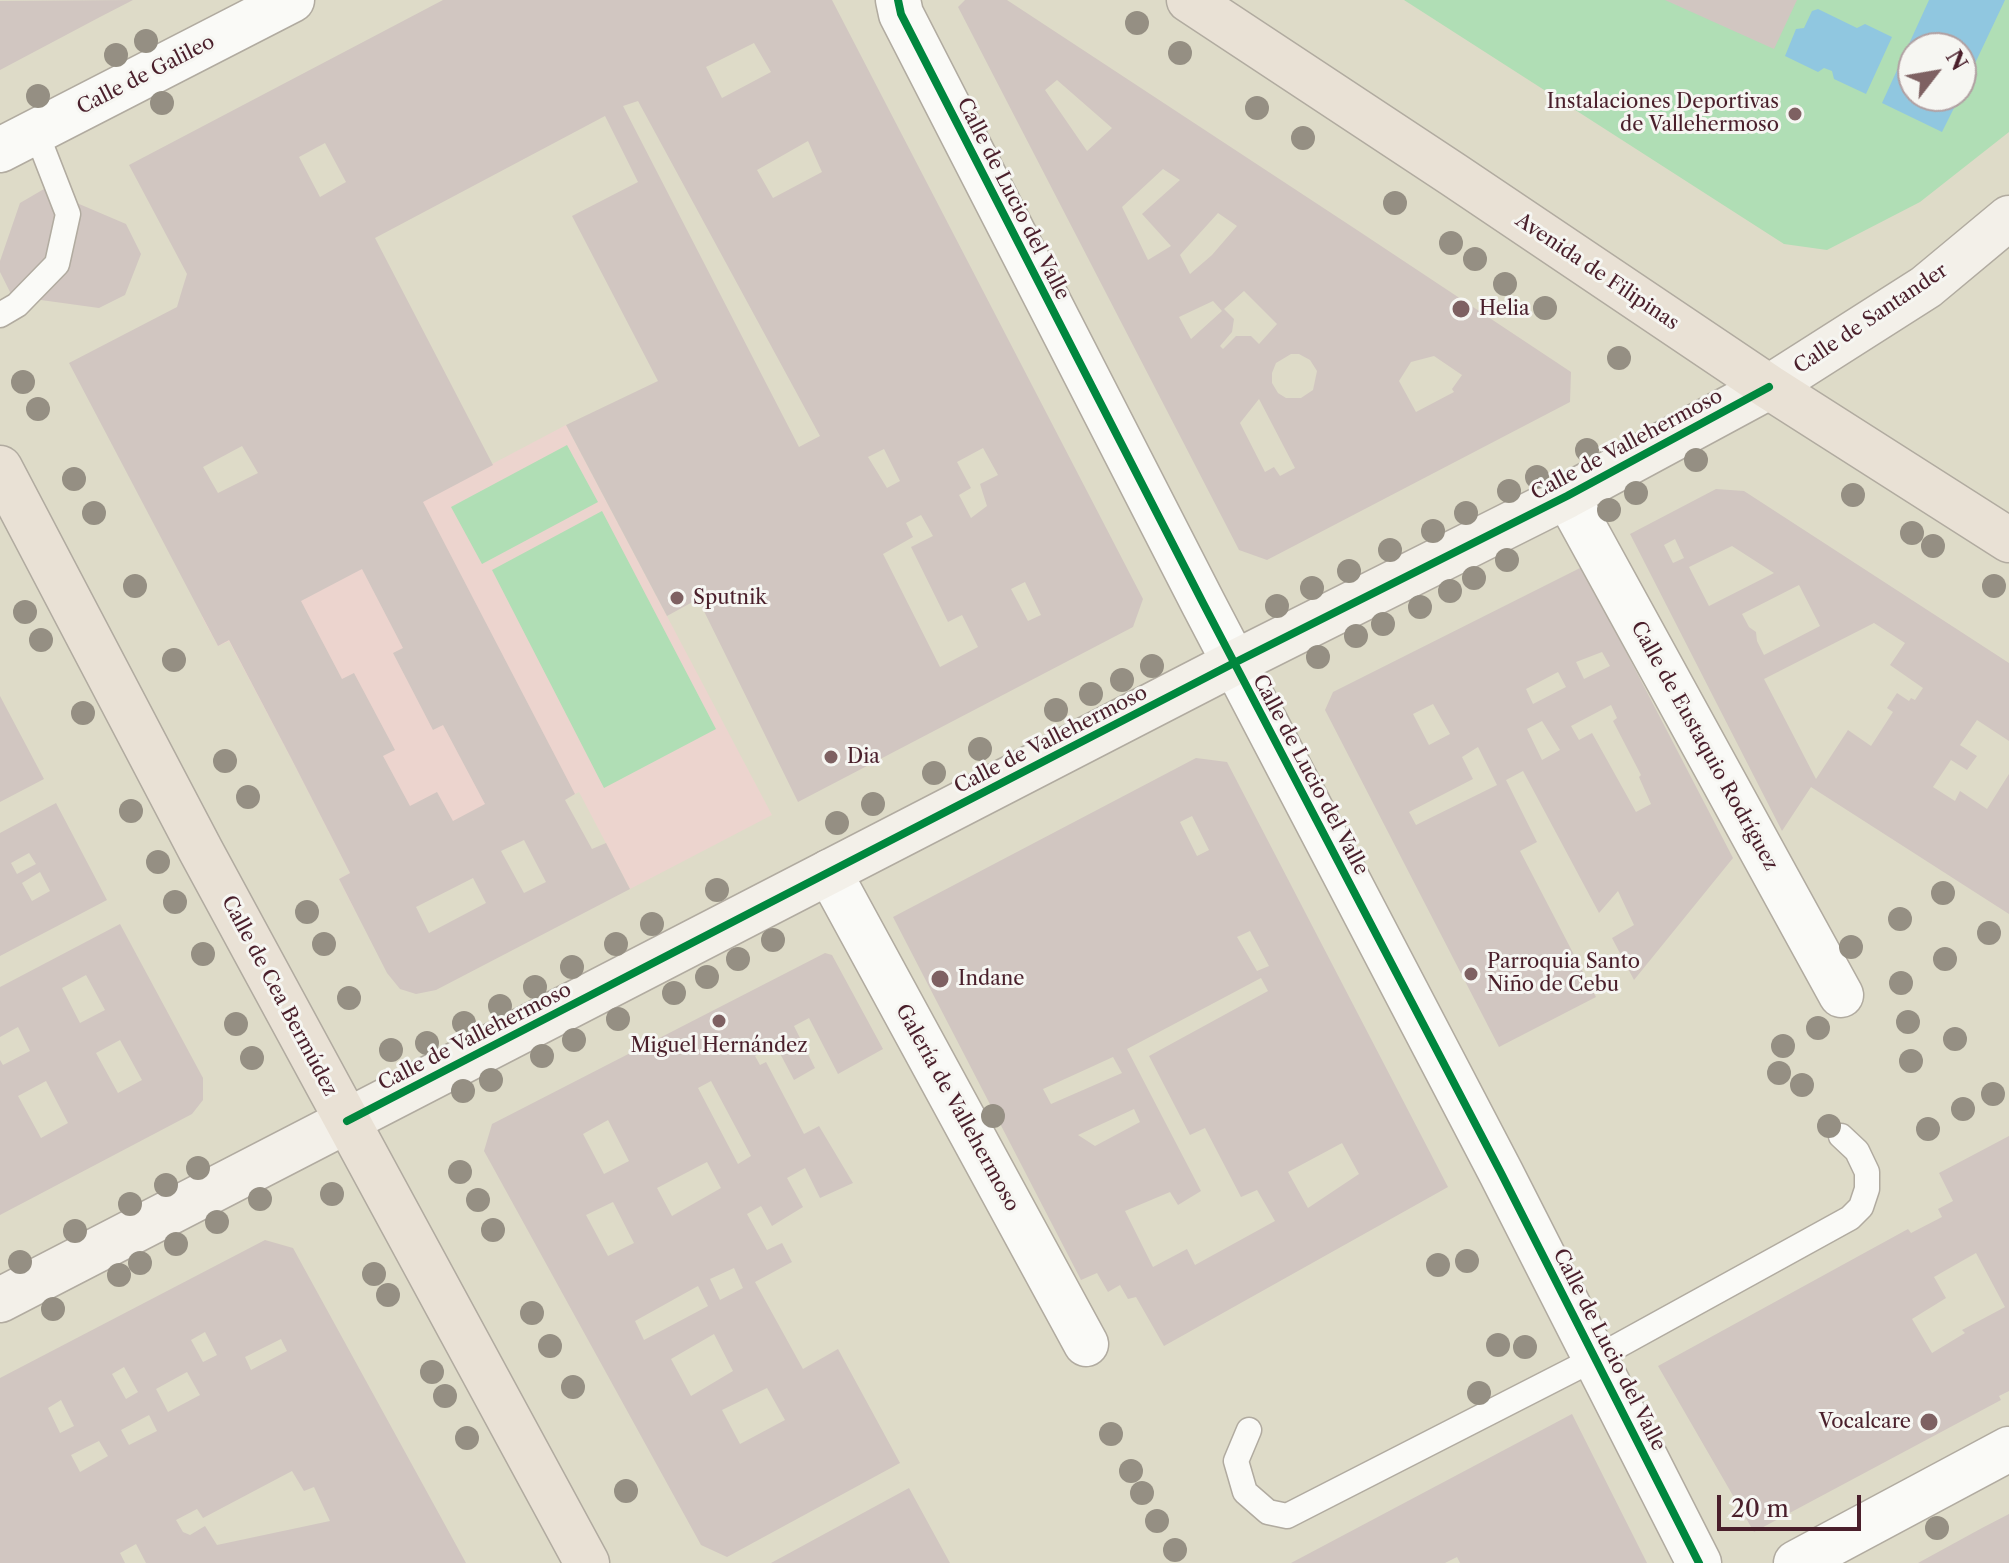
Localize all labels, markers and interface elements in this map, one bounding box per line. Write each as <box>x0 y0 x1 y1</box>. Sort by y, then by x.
street label: Calle de Galileo <box>73 30 219 120</box>
north arrow <box>1897 32 1977 112</box>
text: N <box>1940 45 1973 76</box>
place label: Instalaciones Deportivas de Vallehermoso <box>1547 90 1779 137</box>
street label: Calle de Lucio del Valle <box>952 94 1074 304</box>
marker: Instalaciones Deportivas de Vallehermoso <box>1786 105 1804 123</box>
street label: Avenida de Filipinas <box>1511 208 1683 336</box>
street label: Calle de Santander <box>1790 259 1952 379</box>
place label: Helia <box>1479 297 1529 321</box>
marker: Helia <box>1450 298 1472 320</box>
street label: Calle de Vallehermoso <box>1527 384 1727 506</box>
place label: Sputnik <box>693 586 767 610</box>
marker: Sputnik <box>668 589 686 607</box>
street label: Calle de Eustaquio Rodríguez <box>1625 617 1783 875</box>
street label: Calle de Lucio del Valle <box>1247 671 1373 879</box>
street label: Calle de Vallehermoso <box>951 681 1151 799</box>
place label: Dia <box>847 745 880 769</box>
marker: Dia <box>822 748 840 766</box>
street label: Calle de Cea Bermúdez <box>216 892 342 1100</box>
place label: Parroquia Santo Niño de Cebu <box>1487 950 1640 997</box>
marker: Parroquia Santo Niño de Cebu <box>1462 965 1480 983</box>
place label: Indane <box>958 967 1024 991</box>
marker: Indane <box>929 968 951 990</box>
street label: Calle de Vallehermoso <box>375 978 575 1096</box>
street label: Galería de Vallehermoso <box>890 1000 1024 1216</box>
marker: Miguel Hernández <box>710 1012 728 1030</box>
place label: Miguel Hernández <box>630 1034 808 1058</box>
street label: Calle de Lucio del Valle <box>1548 1245 1670 1455</box>
place label: Vocalcare <box>1819 1410 1911 1434</box>
marker: Vocalcare <box>1918 1411 1940 1433</box>
scale bar <box>1721 1479 1865 1529</box>
text: 20 m <box>1731 1494 1789 1523</box>

